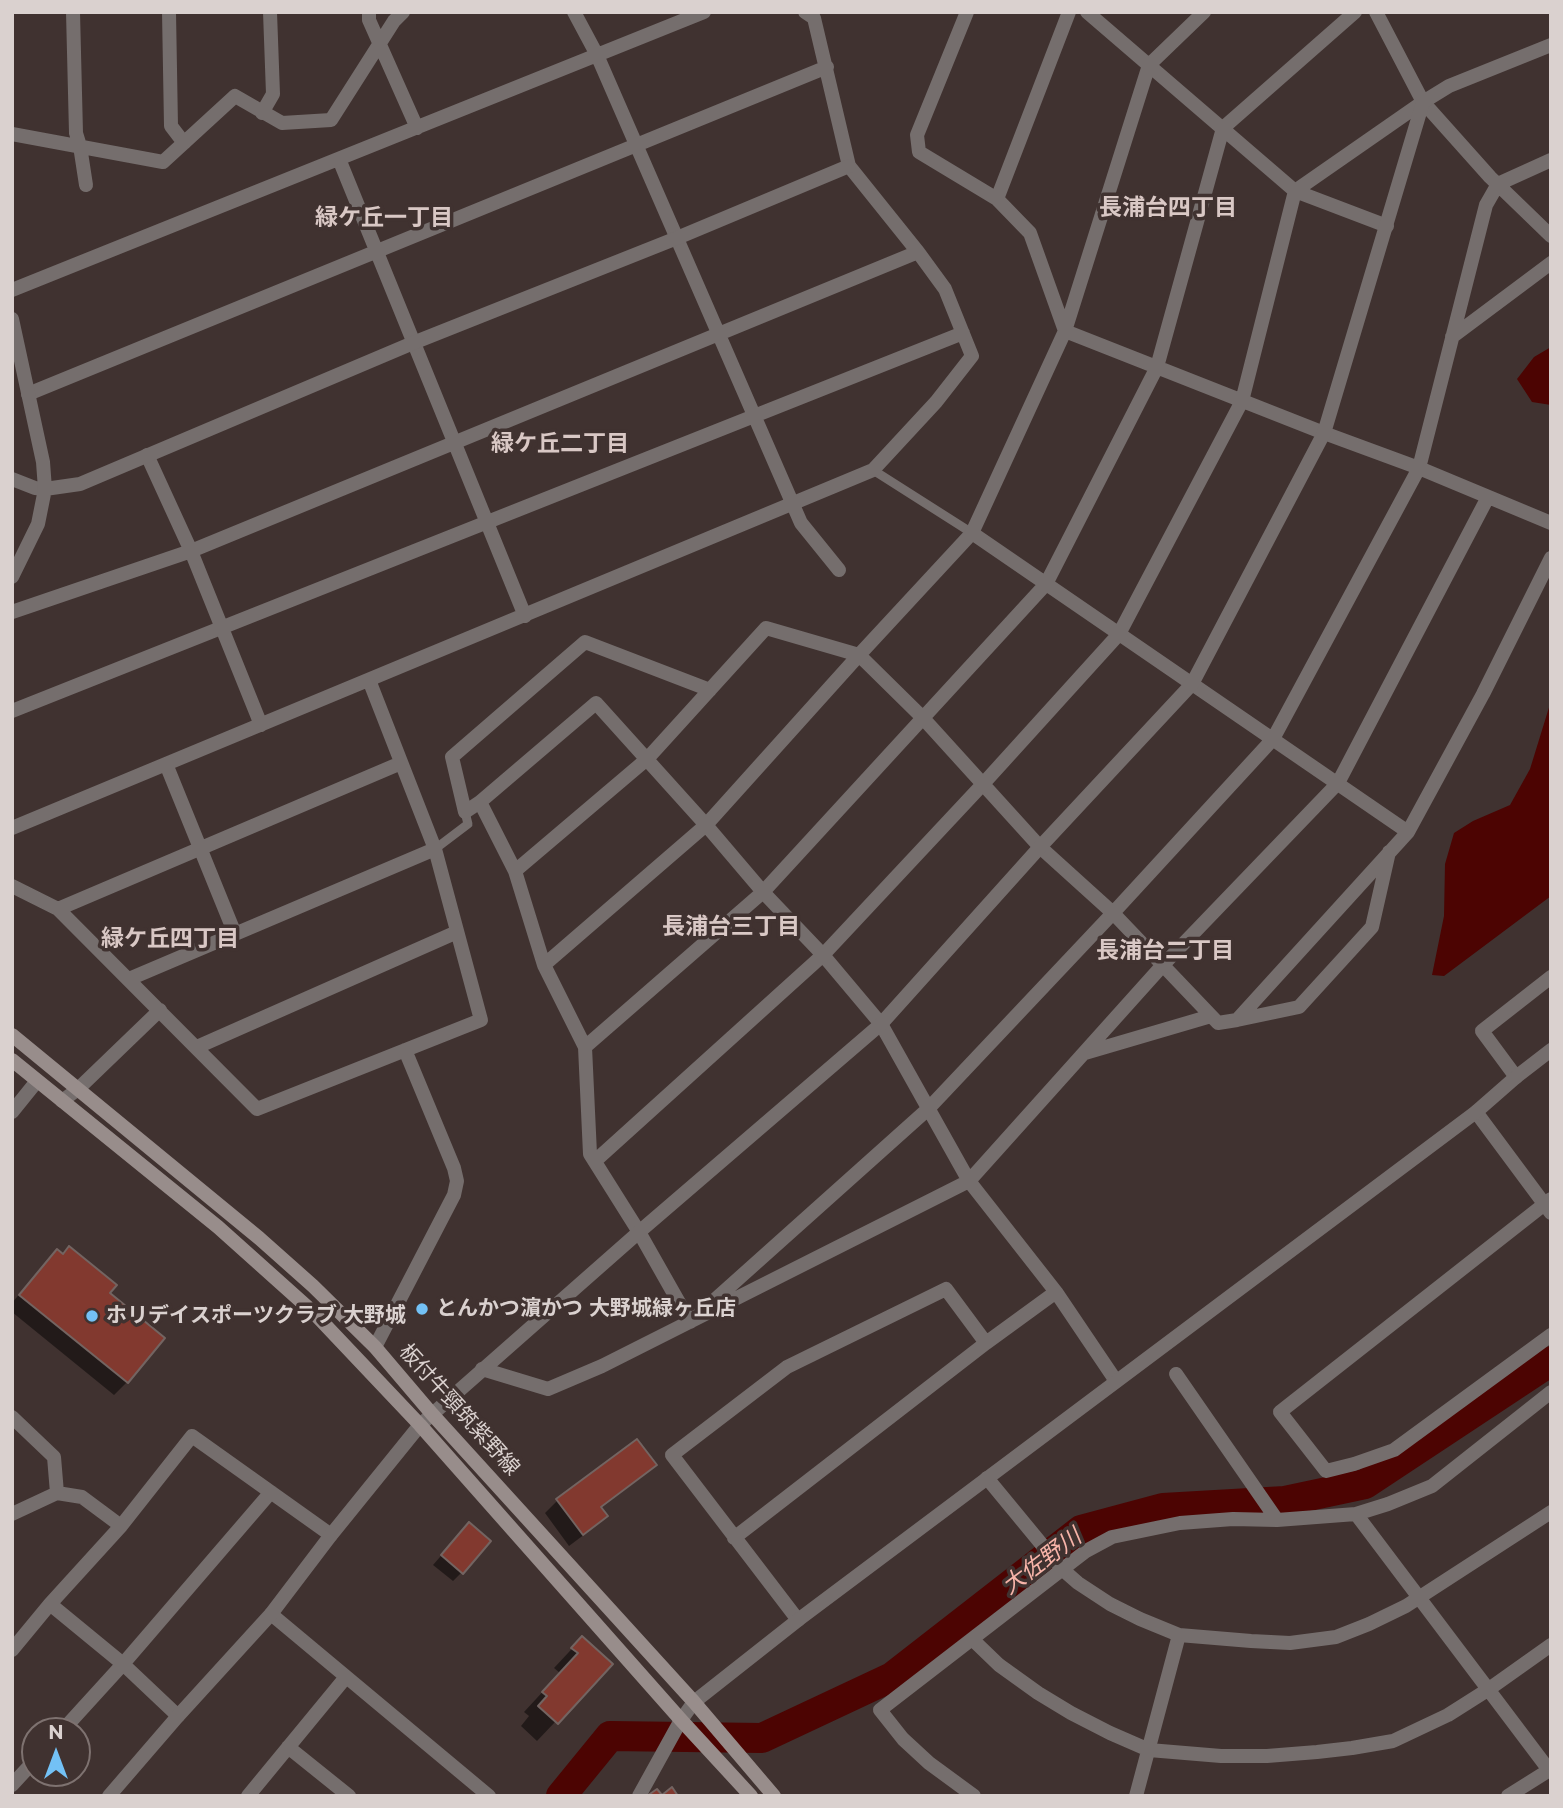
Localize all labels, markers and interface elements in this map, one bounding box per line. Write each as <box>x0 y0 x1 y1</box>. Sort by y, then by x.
district label: 長浦台四丁目 <box>1099 194 1237 222</box>
district label: 緑ケ丘一丁目 <box>315 204 453 232</box>
district label: 緑ケ丘二丁目 <box>491 430 629 458</box>
district label: 長浦台三丁目 <box>662 913 800 941</box>
district label: 緑ケ丘四丁目 <box>101 925 239 953</box>
district label: 長浦台二丁目 <box>1096 937 1234 965</box>
place label: とんかつ濵かつ 大野城緑ヶ丘店 <box>436 1296 736 1322</box>
marker: とんかつ濵かつ 大野城緑ヶ丘店 <box>414 1301 430 1317</box>
place label: ホリデイスポーツクラブ 大野城 <box>106 1303 406 1329</box>
marker: ホリデイスポーツクラブ 大野城 <box>84 1308 100 1324</box>
street label: 板付牛頸筑紫野線 <box>393 1339 525 1481</box>
water label: 大佐野川 <box>997 1523 1087 1601</box>
north arrow <box>21 1717 91 1787</box>
text: N <box>48 1721 64 1744</box>

